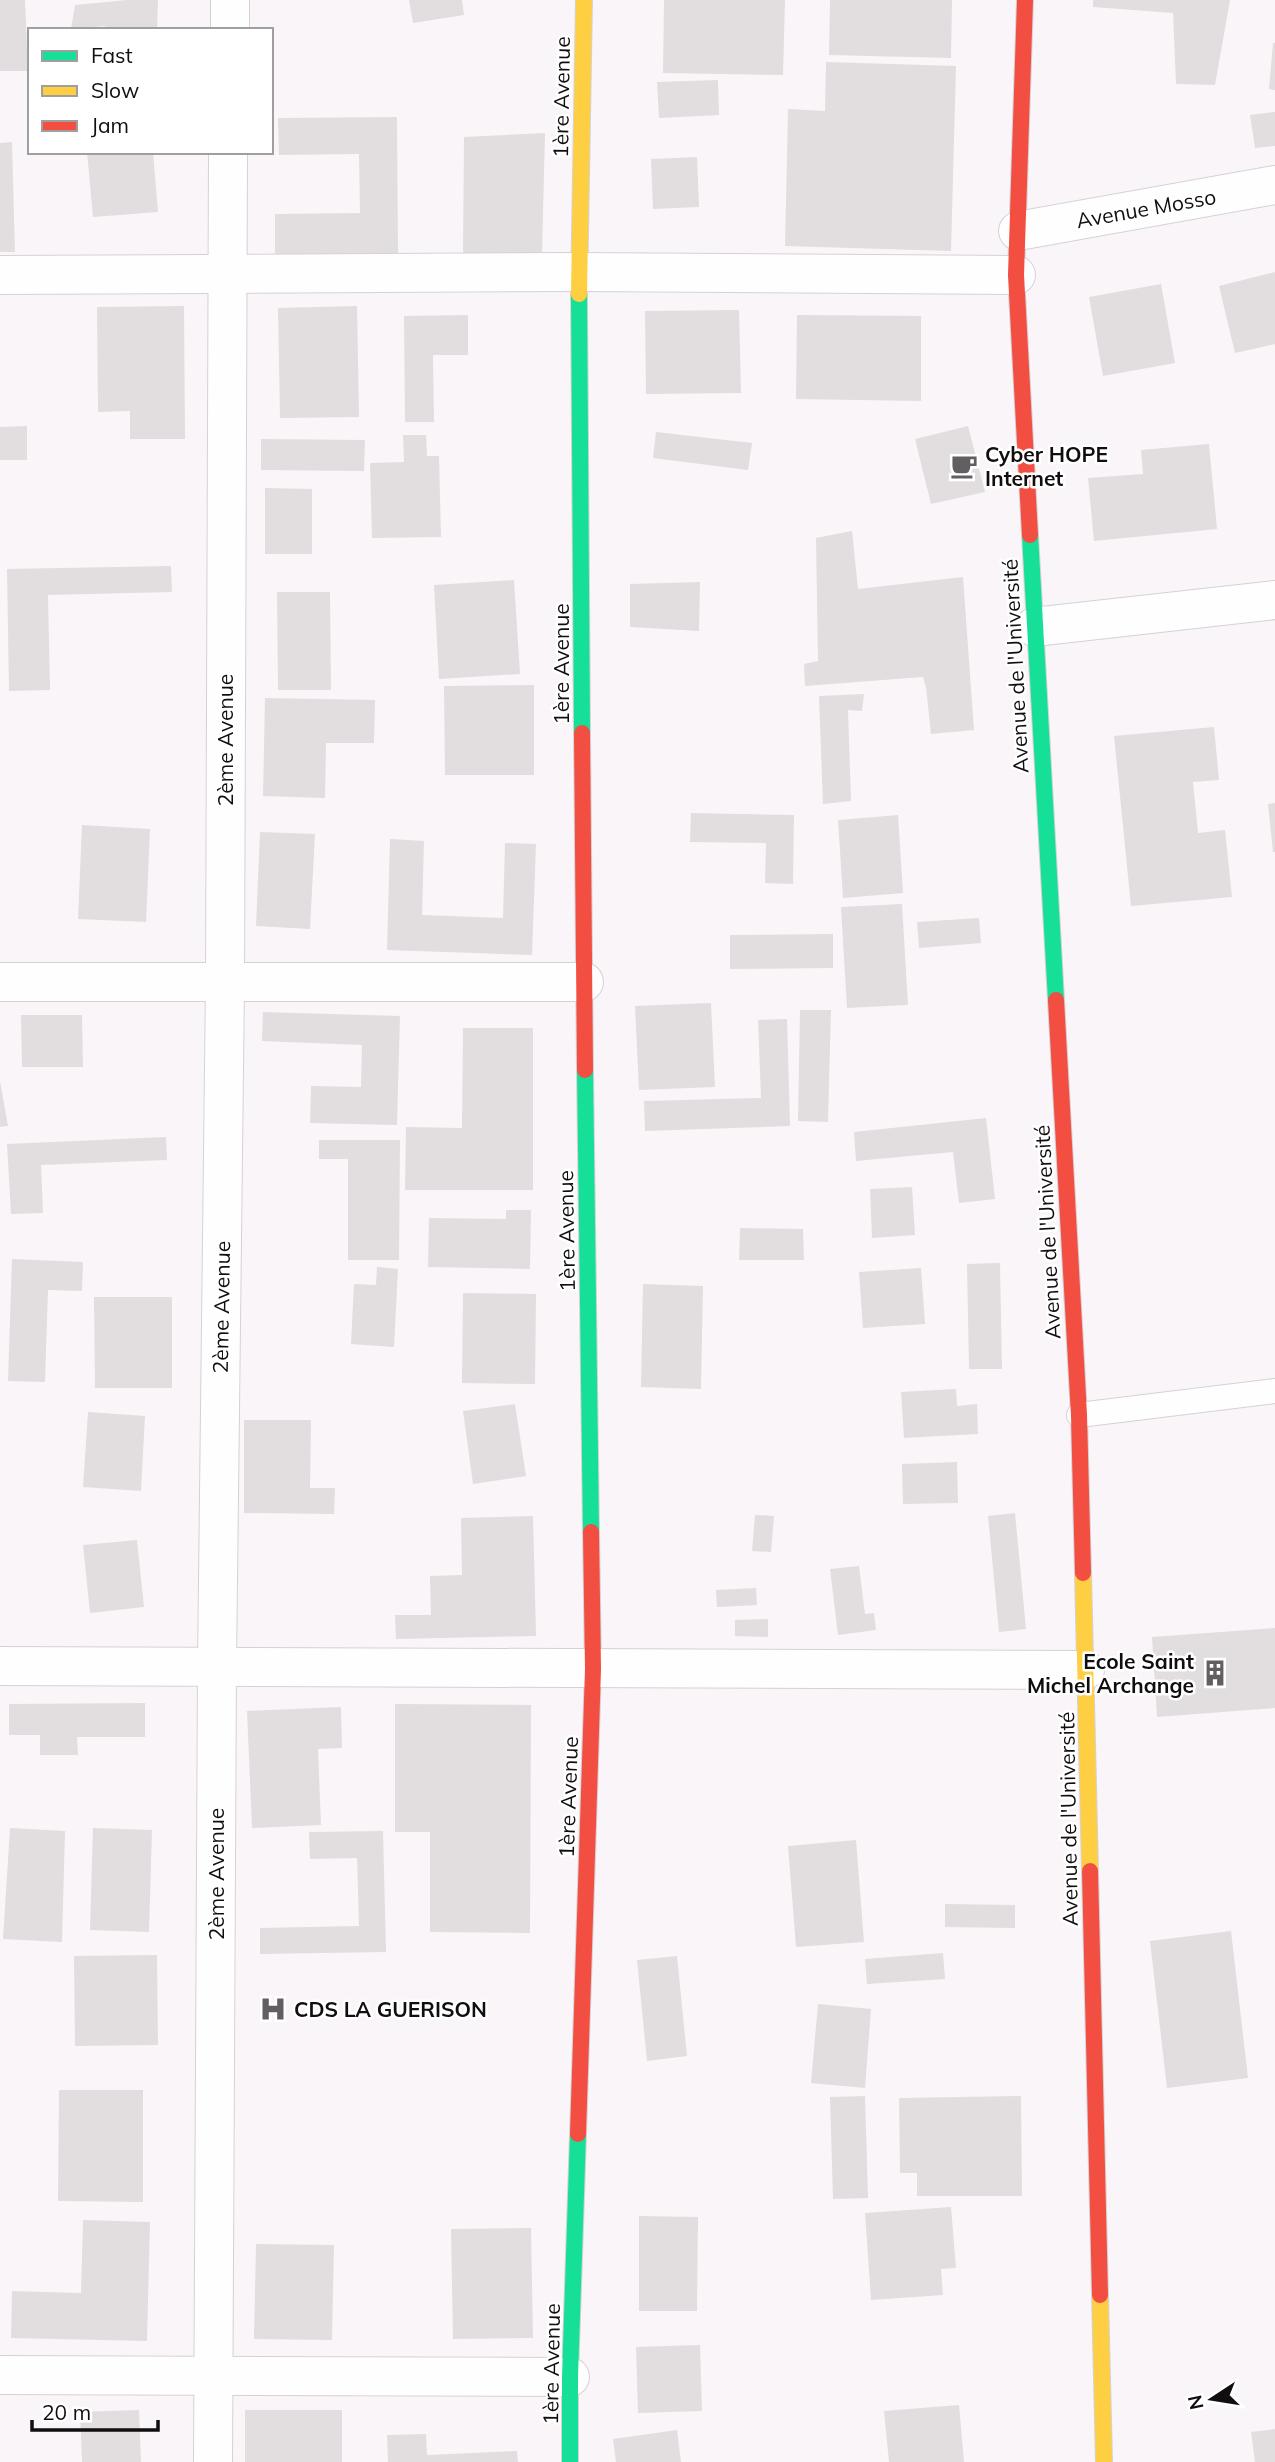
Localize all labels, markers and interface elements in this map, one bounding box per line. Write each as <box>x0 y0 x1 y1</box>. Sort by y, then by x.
legend <box>28 28 273 154</box>
street label: 1ère Avenue <box>547 36 575 158</box>
text: Fast <box>91 42 133 68</box>
text: Slow <box>91 77 139 103</box>
text: Jam <box>91 112 129 138</box>
street label: Avenue Mosso <box>1074 183 1218 233</box>
place label: Cyber HOPE Internet <box>985 441 1108 491</box>
cafe icon: Cyber HOPE Internet <box>949 451 979 481</box>
street label: Avenue de l'Université <box>996 558 1034 774</box>
street label: 1ère Avenue <box>548 603 574 725</box>
street label: 2ème Avenue <box>212 674 238 806</box>
street label: Avenue de l'Université <box>1028 1124 1066 1340</box>
street label: 1ère Avenue <box>552 1170 580 1292</box>
street label: 2ème Avenue <box>207 1241 235 1373</box>
place label: Ecole Saint Michel Archange <box>1027 1648 1194 1698</box>
building icon: Ecole Saint Michel Archange <box>1200 1658 1230 1688</box>
street label: Avenue de l'Université <box>1053 1712 1083 1926</box>
street label: 1ère Avenue <box>553 1736 583 1858</box>
street label: 2ème Avenue <box>203 1808 229 1940</box>
hospital icon: CDS LA GUERISON <box>258 1994 288 2024</box>
place label: CDS LA GUERISON <box>294 1996 487 2022</box>
street label: 1ère Avenue <box>537 2303 565 2425</box>
north arrow <box>1177 2364 1247 2434</box>
scale bar <box>32 2388 158 2432</box>
text: N <box>1182 2393 1209 2412</box>
text: 20 m <box>42 2399 91 2425</box>

